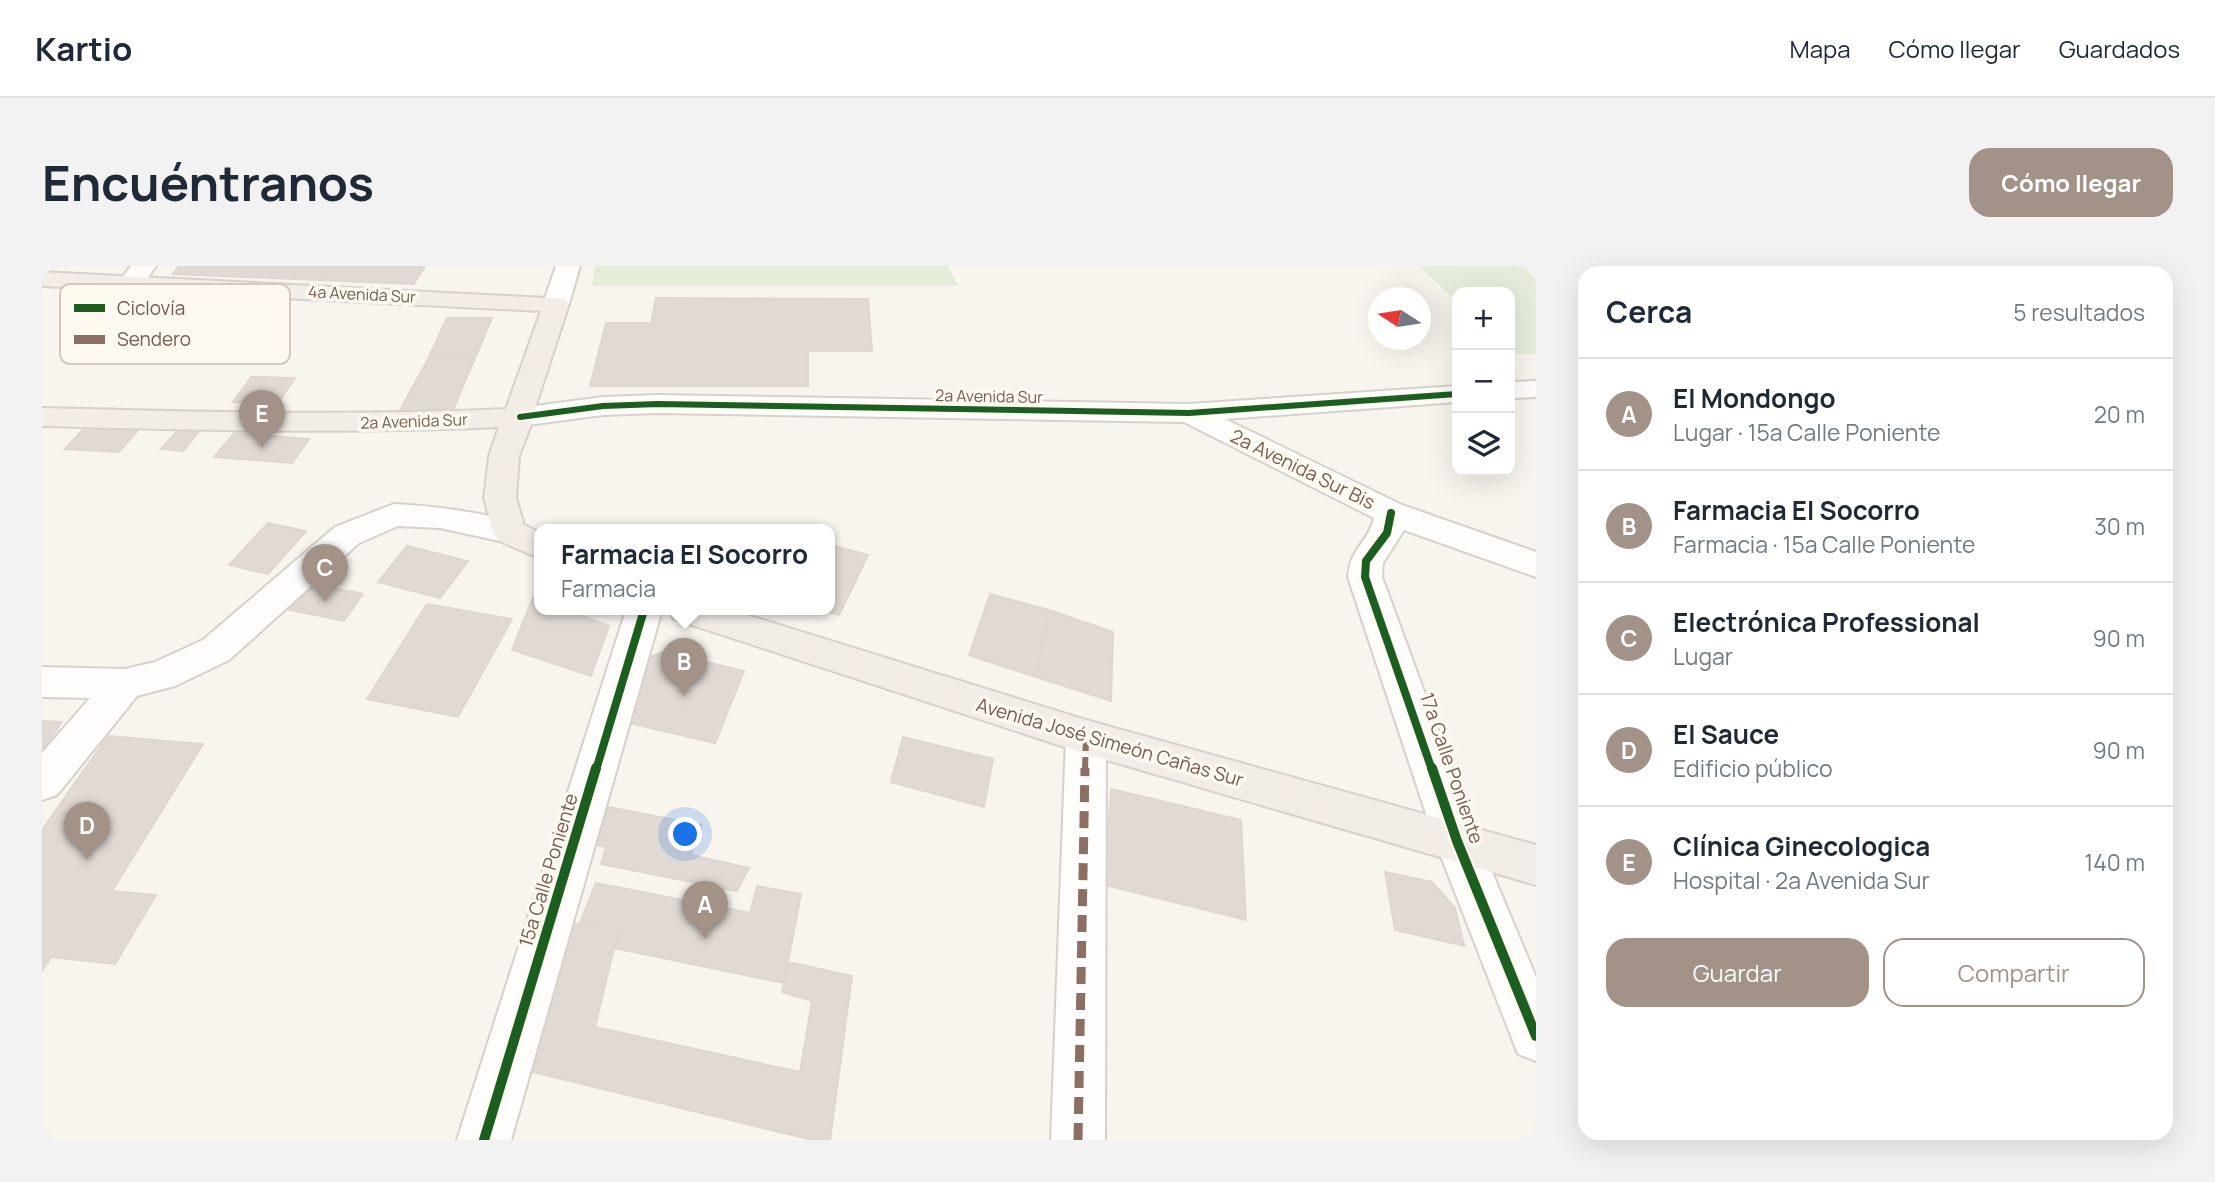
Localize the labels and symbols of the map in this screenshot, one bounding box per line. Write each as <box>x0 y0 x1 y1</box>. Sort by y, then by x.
street label: 4a Avenida Sur <box>308 280 417 308</box>
legend <box>60 284 290 364</box>
north arrow <box>1368 287 1431 350</box>
text: Ciclovía <box>117 295 185 321</box>
text: Sendero <box>117 326 191 352</box>
street label: 2a Avenida Sur <box>935 384 1043 408</box>
pin: E <box>239 390 285 448</box>
street label: 2a Avenida Sur <box>360 408 468 434</box>
street label: 2a Avenida Sur Bis <box>1226 423 1380 515</box>
pin: C <box>302 544 348 602</box>
pin: B <box>661 638 707 696</box>
street label: 17a Calle Poniente <box>1414 689 1490 847</box>
street label: Avenida José Simeón Cañas Sur <box>973 691 1247 793</box>
street label: 15a Calle Poniente <box>512 790 584 950</box>
pin: D <box>64 802 110 860</box>
your location <box>668 817 702 851</box>
pin: A <box>682 881 728 939</box>

